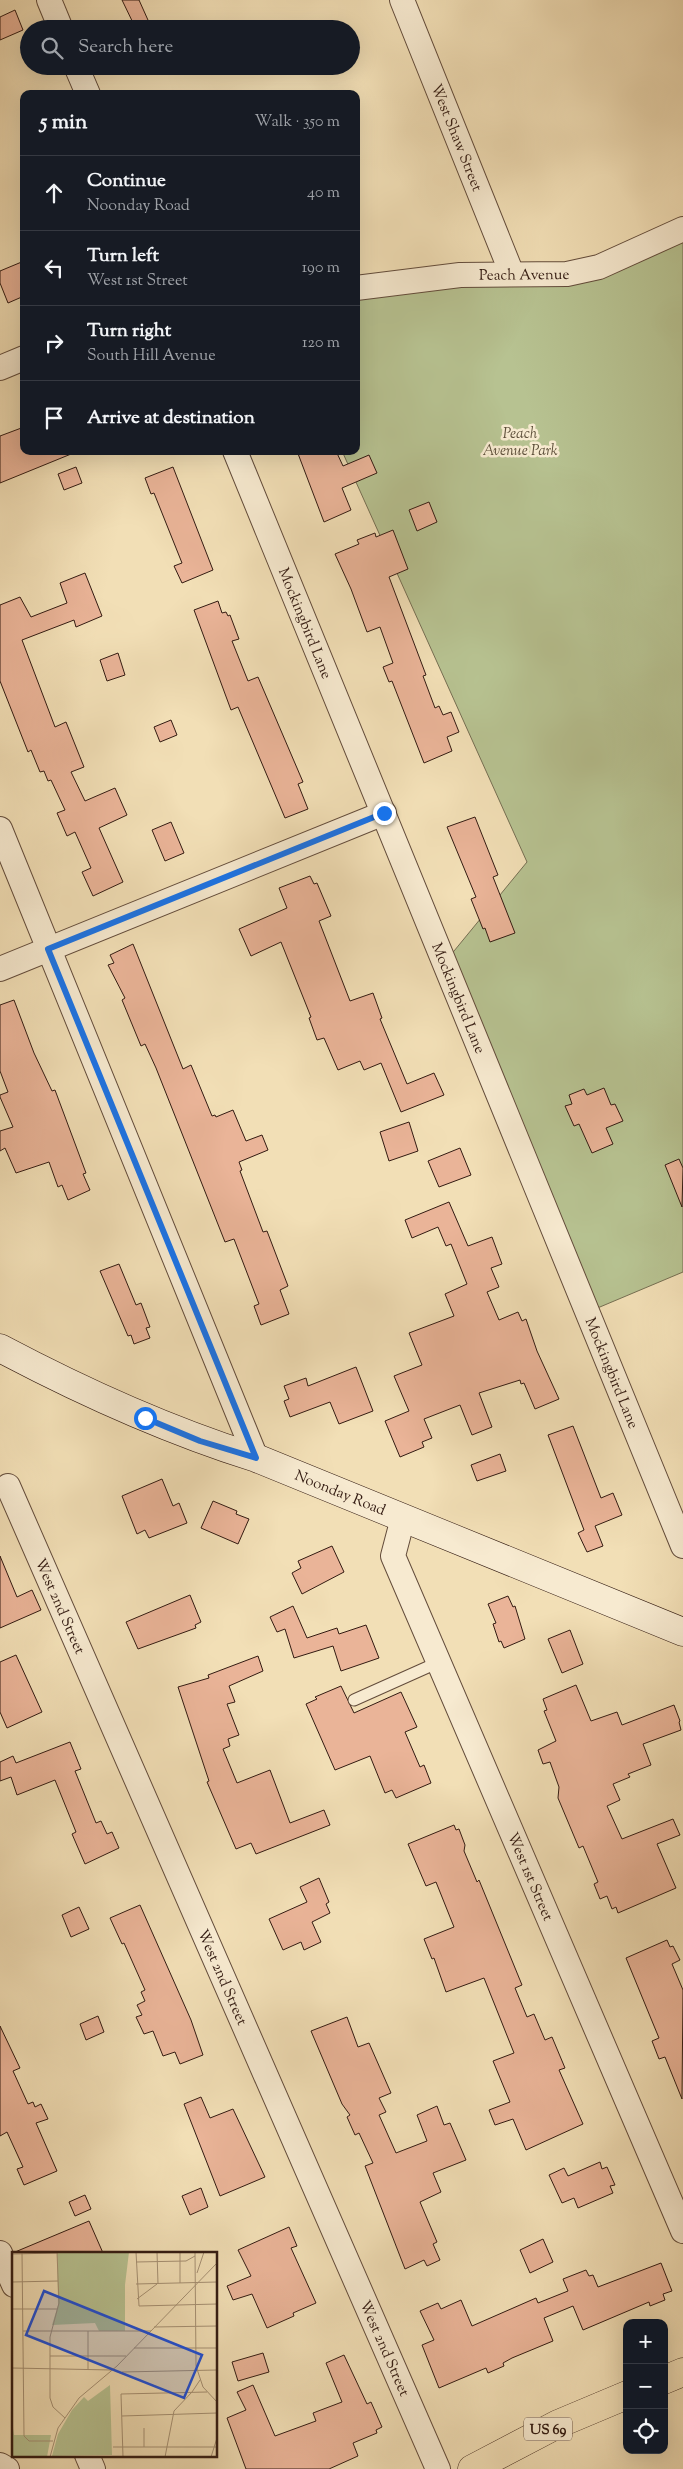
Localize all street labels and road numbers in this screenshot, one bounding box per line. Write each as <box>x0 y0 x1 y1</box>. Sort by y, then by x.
street label: West Shaw Street <box>425 81 487 195</box>
street label: Peach Avenue <box>479 265 570 287</box>
street label: Mockingbird Lane <box>272 565 336 682</box>
street label: Mockingbird Lane <box>425 940 490 1057</box>
street label: Mockingbird Lane <box>579 1315 643 1432</box>
street label: Noonday Road <box>291 1466 389 1522</box>
street label: West 2nd Street <box>29 1555 89 1658</box>
street label: West 1st Street <box>501 1829 558 1925</box>
street label: West 2nd Street <box>191 1926 252 2029</box>
street label: West 2nd Street <box>354 2297 414 2400</box>
road number: US 69 <box>524 2418 572 2440</box>

